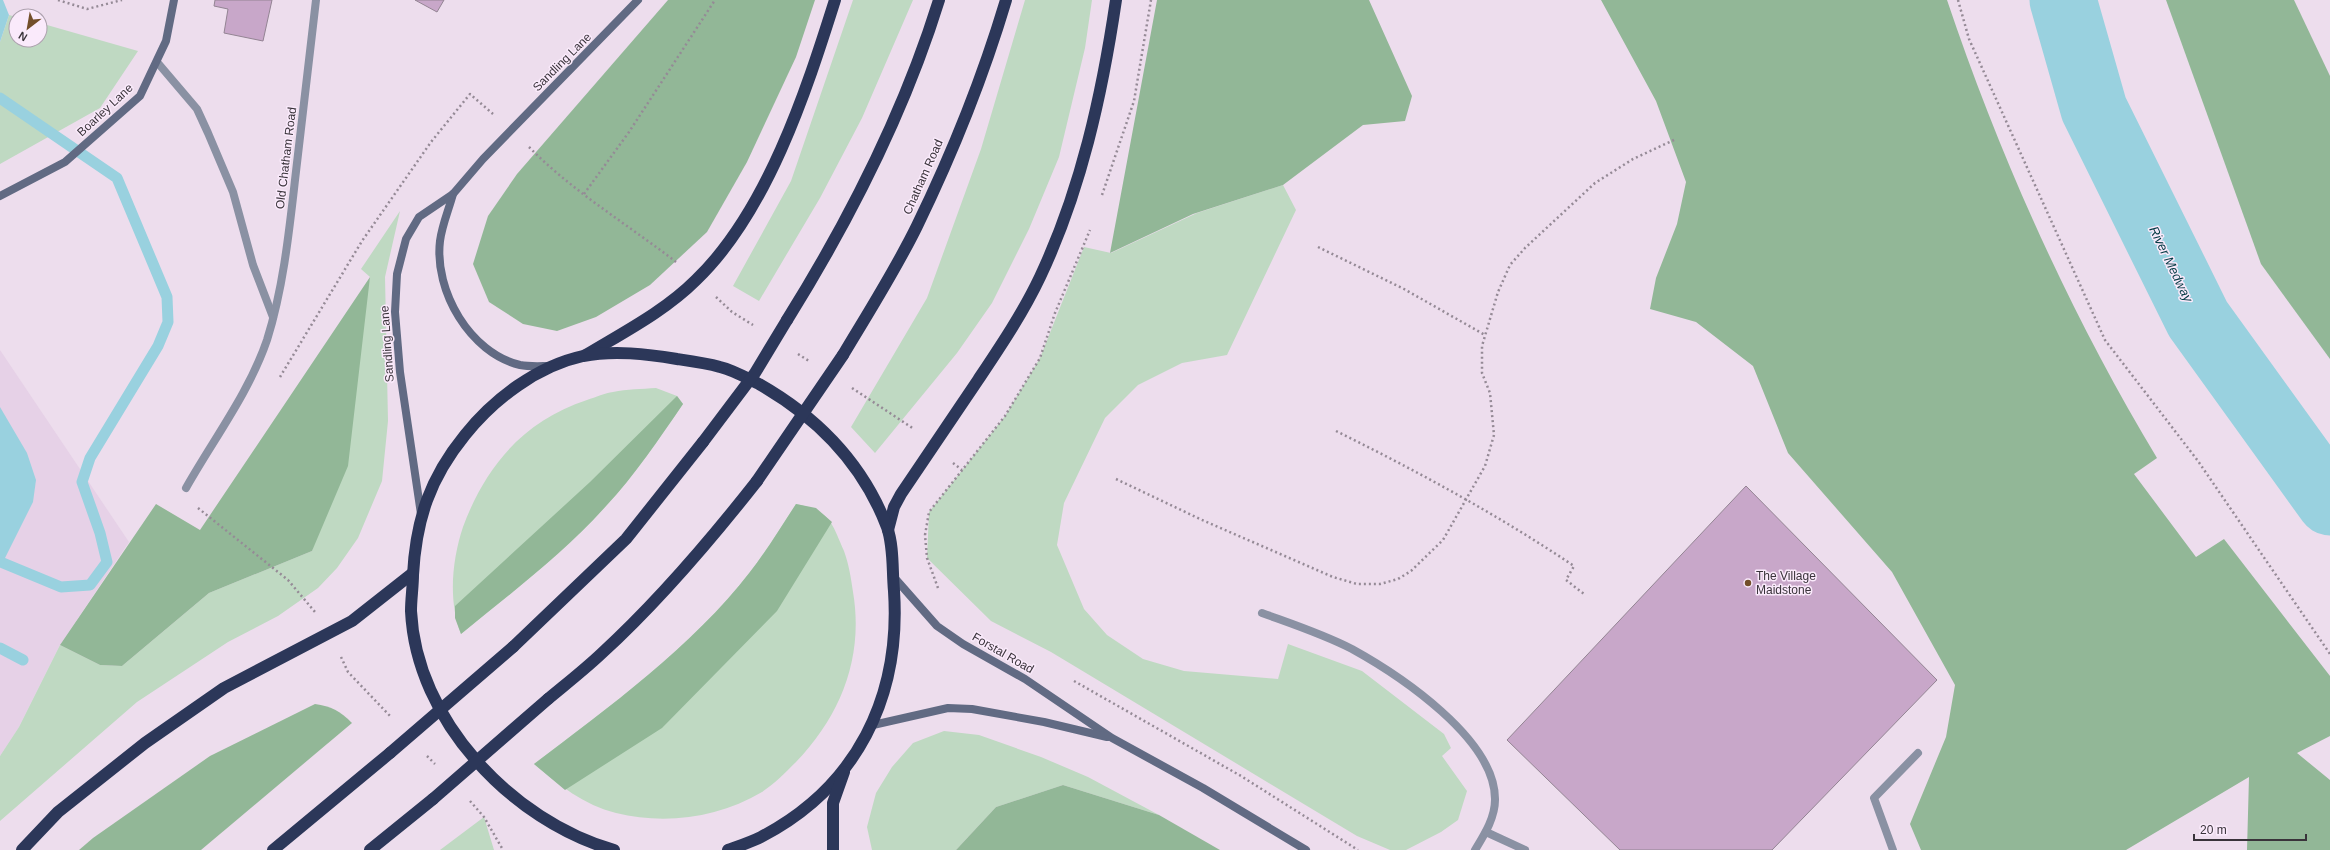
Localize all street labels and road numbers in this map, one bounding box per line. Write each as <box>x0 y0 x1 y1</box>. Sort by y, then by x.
street label: Sandling Lane <box>530 30 594 94</box>
street label: Boarley Lane <box>74 81 136 139</box>
street label: Old Chatham Road <box>273 106 299 210</box>
street label: Chatham Road <box>900 137 946 217</box>
street label: Sandling Lane <box>377 305 397 383</box>
street label: Forstal Road <box>970 630 1036 676</box>

